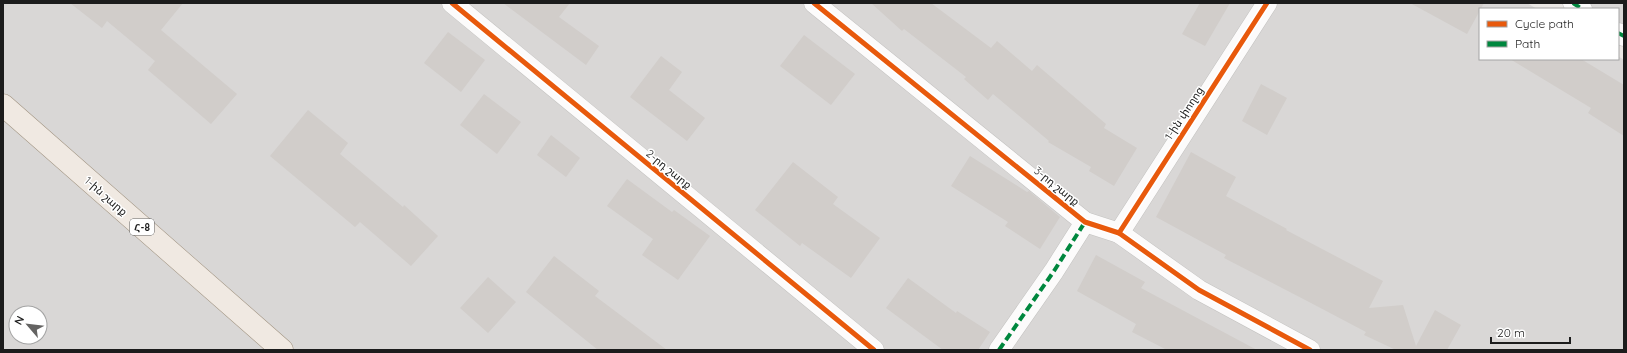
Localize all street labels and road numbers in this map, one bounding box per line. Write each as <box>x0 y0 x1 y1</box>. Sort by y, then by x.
street label: 1-ին փողոց <box>1162 84 1206 142</box>
street label: 2-րդ շարք <box>643 146 695 192</box>
street label: 3-րդ շարք <box>1031 163 1083 209</box>
street label: 1-ին շարք <box>82 174 130 218</box>
road number: Հ-8 <box>130 219 154 235</box>

